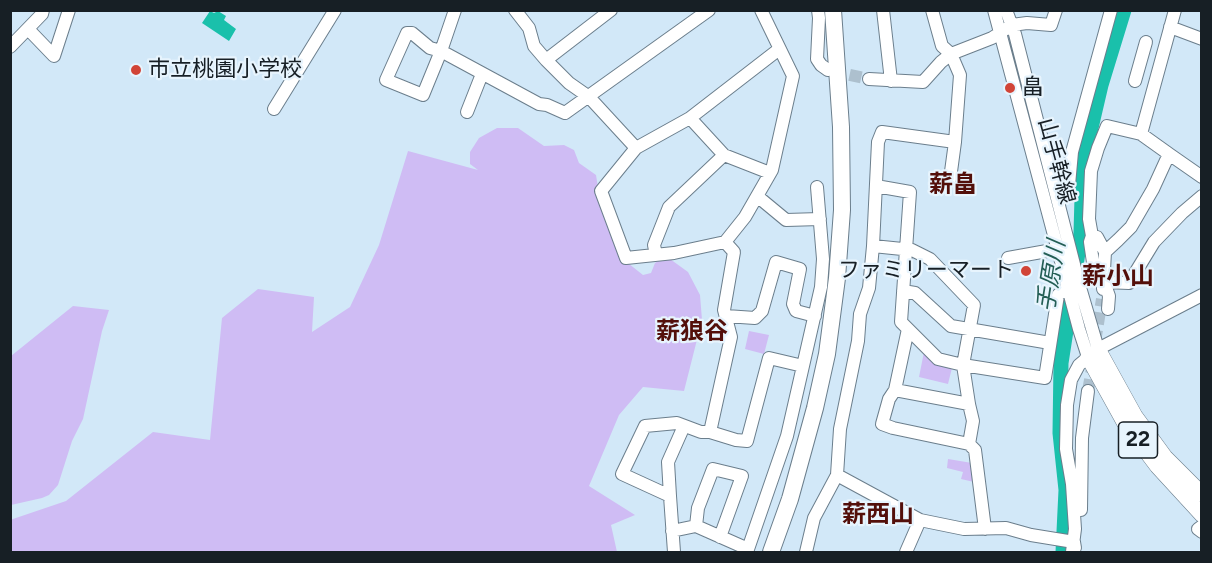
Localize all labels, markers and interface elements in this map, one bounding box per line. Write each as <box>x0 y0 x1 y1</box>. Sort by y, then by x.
place label: 市立桃園小学校 <box>148 57 302 83</box>
marker: 市立桃園小学校 <box>129 63 143 77</box>
place label: 畠 <box>1022 75 1044 101</box>
marker: 畠 <box>1003 81 1017 95</box>
street label: 山手幹線 <box>1032 115 1080 207</box>
district label: 薪畠 <box>929 171 977 199</box>
water label: 手原川 <box>1032 238 1072 314</box>
place label: ファミリーマート <box>838 258 1014 284</box>
district label: 薪小山 <box>1082 263 1154 291</box>
marker: ファミリーマート <box>1019 264 1033 278</box>
district label: 薪狼谷 <box>656 318 728 346</box>
road number: 22 <box>1118 422 1158 458</box>
district label: 薪西山 <box>842 501 914 529</box>

